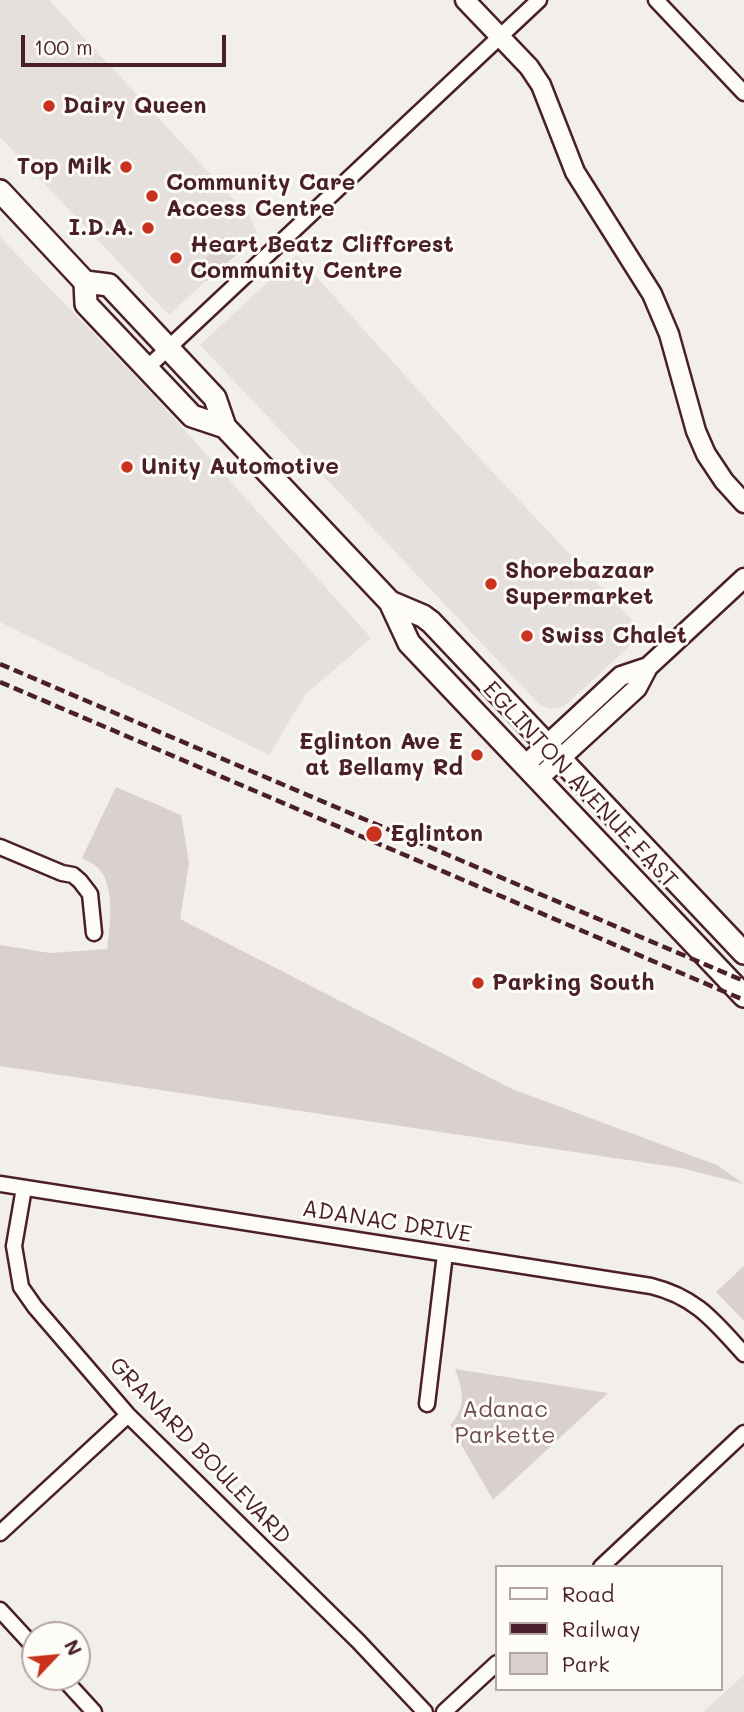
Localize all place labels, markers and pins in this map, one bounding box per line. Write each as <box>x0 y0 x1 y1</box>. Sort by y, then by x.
place label: Dairy Queen <box>63 92 206 120</box>
marker: Dairy Queen <box>41 98 57 114</box>
place label: Top Milk <box>17 153 112 181</box>
marker: Top Milk <box>118 159 134 175</box>
place label: Community Care Access Centre <box>166 169 356 223</box>
marker: Community Care Access Centre <box>144 188 160 204</box>
place label: I.D.A. <box>68 214 134 242</box>
marker: I.D.A. <box>140 220 156 236</box>
place label: Heart Beatz Cliffcrest Community Centre <box>190 231 454 285</box>
marker: Heart Beatz Cliffcrest Community Centre <box>168 250 184 266</box>
place label: Unity Automotive <box>141 453 339 481</box>
marker: Unity Automotive <box>119 459 135 475</box>
place label: Shorebazaar Supermarket <box>505 557 654 611</box>
marker: Shorebazaar Supermarket <box>483 576 499 592</box>
place label: Swiss Chalet <box>541 622 687 650</box>
marker: Swiss Chalet <box>519 628 535 644</box>
place label: Eglinton Ave E at Bellamy Rd <box>299 728 463 782</box>
marker: Eglinton Ave E at Bellamy Rd <box>469 747 485 763</box>
place label: Eglinton <box>390 820 483 848</box>
marker: Eglinton <box>364 824 384 844</box>
place label: Parking South <box>492 969 654 997</box>
marker: Parking South <box>470 975 486 991</box>

